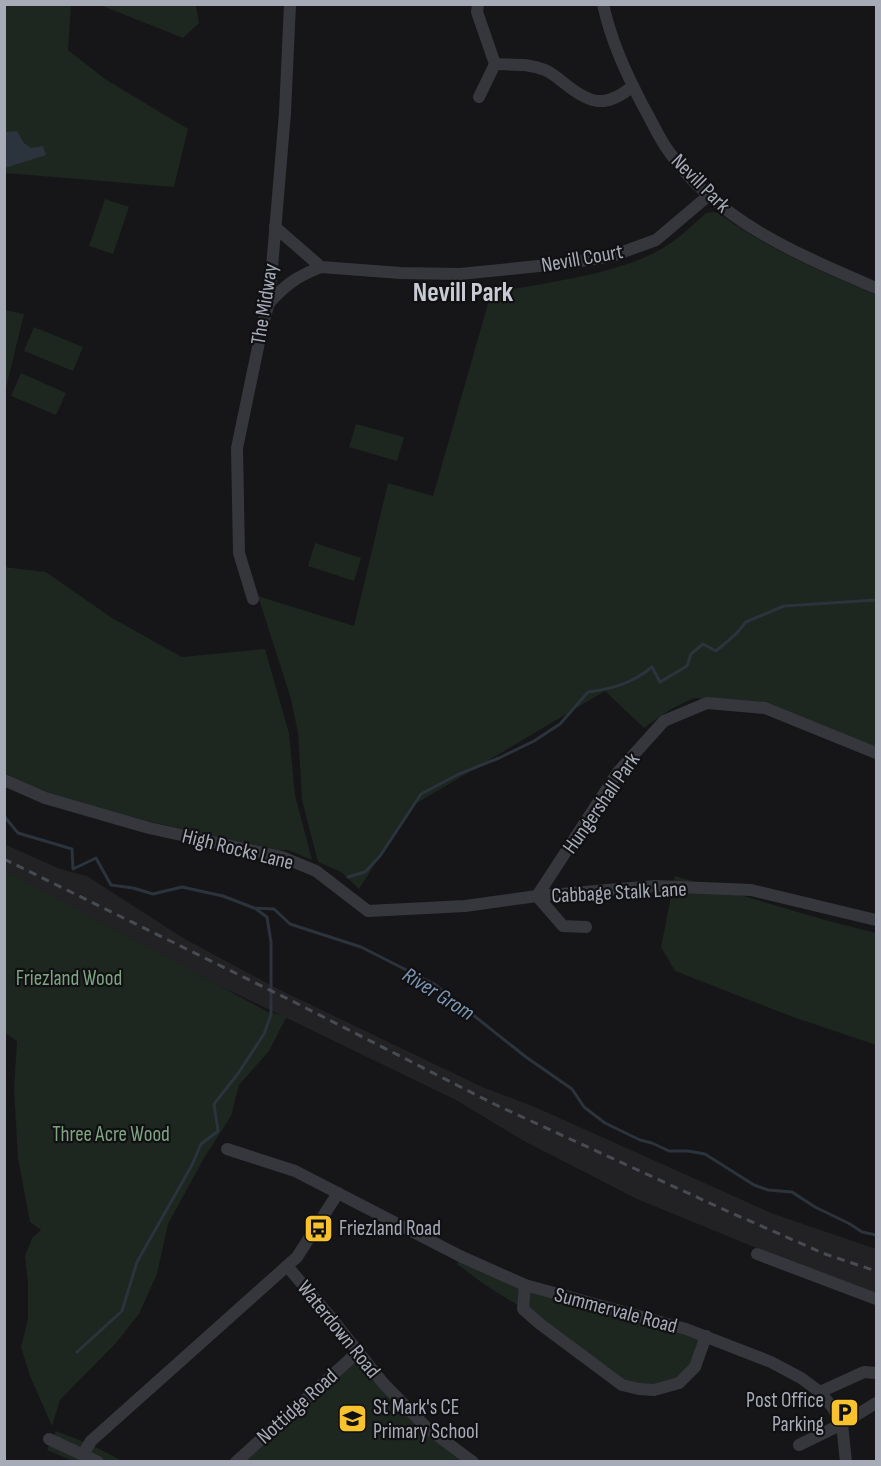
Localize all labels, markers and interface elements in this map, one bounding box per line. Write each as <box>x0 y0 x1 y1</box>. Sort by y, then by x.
street label: Nevill Park <box>666 149 735 218</box>
street label: Nevill Court <box>539 239 625 278</box>
street label: The Midway <box>246 262 283 346</box>
district label: Nevill Park <box>413 277 514 309</box>
street label: Hungershall Park <box>558 748 645 859</box>
street label: High Rocks Lane <box>180 824 296 875</box>
street label: Cabbage Stalk Lane <box>551 876 687 909</box>
water label: River Grom <box>397 962 479 1027</box>
park label: Friezland Wood <box>16 966 122 991</box>
park label: Three Acre Wood <box>52 1122 170 1147</box>
bus stop icon: Friezland Road <box>302 1212 334 1244</box>
place label: Friezland Road <box>339 1216 441 1241</box>
street label: Waterdown Road <box>292 1276 385 1383</box>
street label: Summervale Road <box>552 1282 680 1339</box>
street label: Nottidge Road <box>252 1364 343 1449</box>
place label: Post Office Parking <box>746 1388 824 1437</box>
place label: St Mark's CE Primary School <box>373 1395 479 1444</box>
parking icon: Post Office Parking <box>829 1396 861 1428</box>
school or university icon: St Mark's CE Primary School <box>336 1403 368 1435</box>

